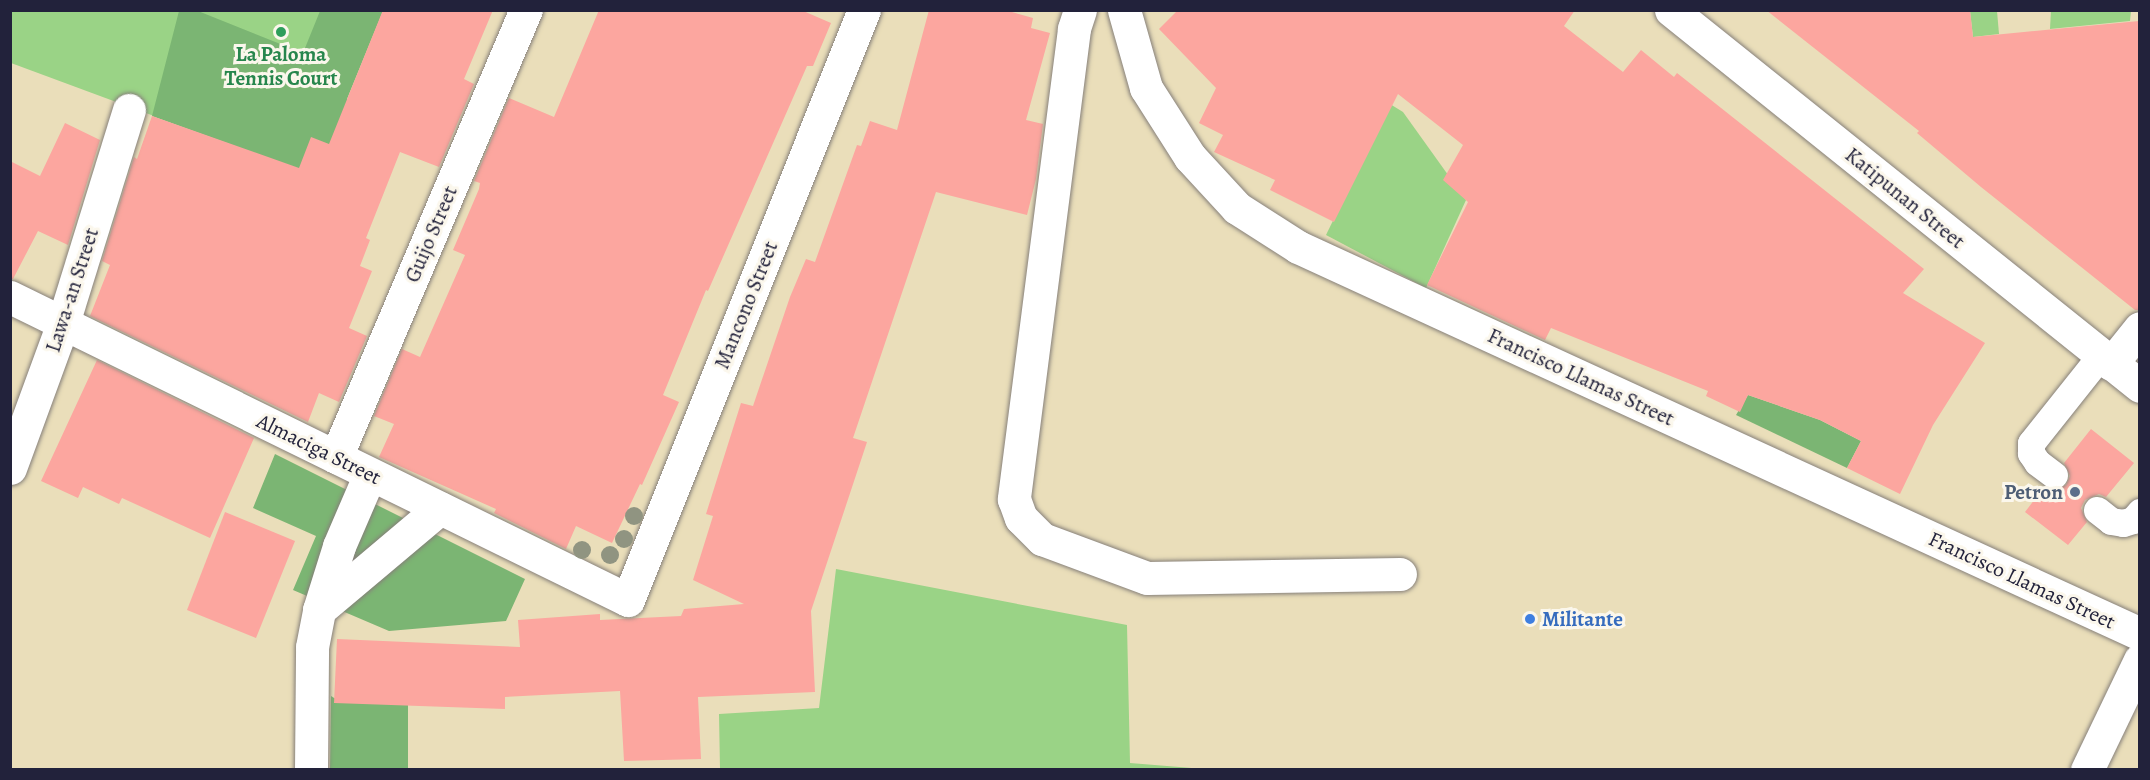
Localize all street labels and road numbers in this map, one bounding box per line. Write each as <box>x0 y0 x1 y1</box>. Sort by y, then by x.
street label: Katipunan Street <box>1840 142 1970 254</box>
street label: Guijo Street <box>399 182 463 286</box>
street label: Lawa-an Street <box>40 225 104 355</box>
street label: Mancono Street <box>709 237 783 373</box>
street label: Francisco Llamas Street <box>1484 323 1678 431</box>
street label: Almaciga Street <box>253 408 385 490</box>
street label: Francisco Llamas Street <box>1925 526 2119 634</box>

